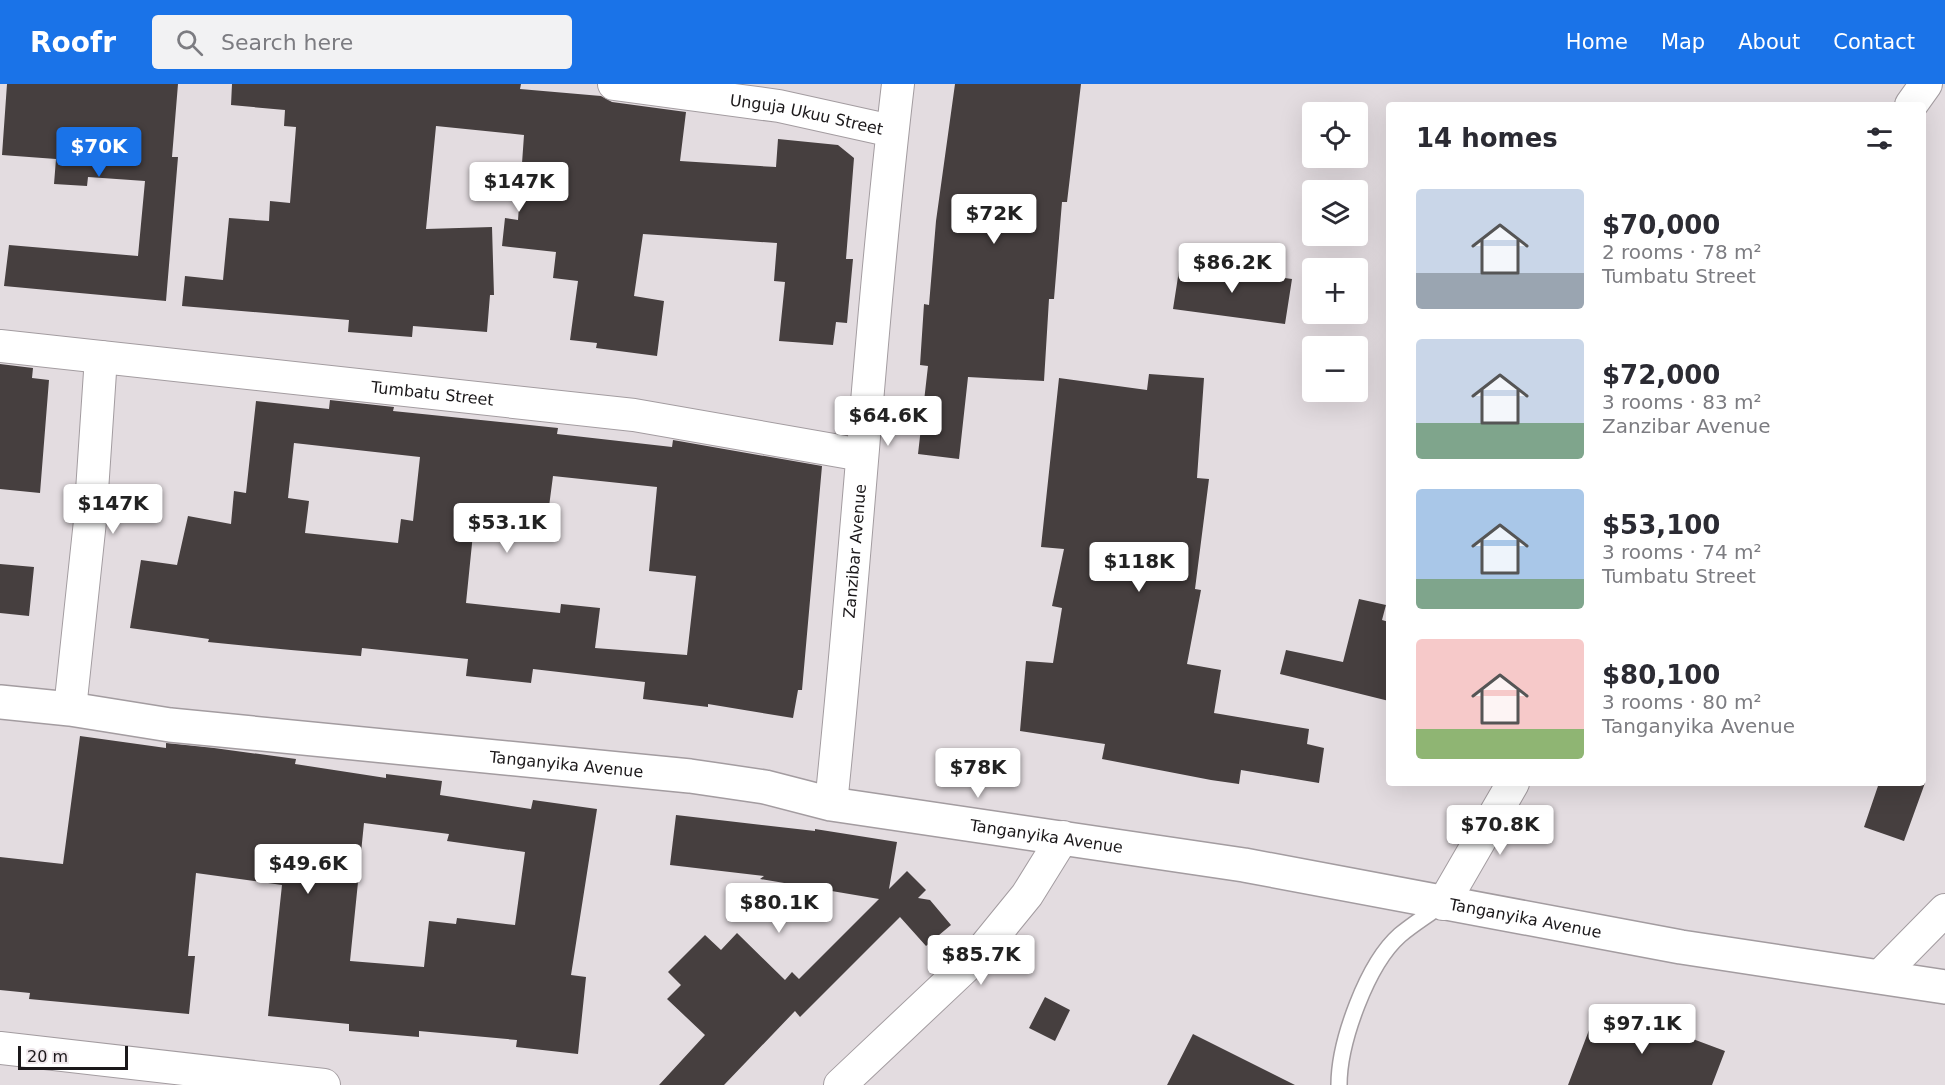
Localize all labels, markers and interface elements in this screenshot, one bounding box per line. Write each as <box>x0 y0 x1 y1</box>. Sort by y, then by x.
search box <box>152 15 572 69</box>
text: Roofr <box>30 26 116 59</box>
icon: search <box>173 26 206 59</box>
text: Search here <box>221 30 353 55</box>
text: Home <box>1566 30 1628 54</box>
text: Map <box>1661 30 1705 54</box>
text: About <box>1738 30 1800 54</box>
text: Contact <box>1833 30 1915 54</box>
street label: Unguja Ukuu Street <box>729 90 885 138</box>
map controls <box>1302 102 1368 402</box>
button: locate <box>1302 102 1368 168</box>
icon: filters <box>1863 122 1896 155</box>
text: 14 homes <box>1416 123 1558 153</box>
pin: $70K <box>63 127 135 178</box>
text: $70K <box>70 134 128 158</box>
pin: $147K <box>477 162 561 213</box>
text: $147K <box>483 169 555 193</box>
button: layers <box>1302 180 1368 246</box>
pin: $72K <box>958 194 1030 245</box>
text: $72K <box>965 201 1023 225</box>
text: $70,000 <box>1602 210 1720 240</box>
icon: home <box>1464 213 1536 285</box>
text: 2 rooms · 78 m² <box>1602 240 1762 264</box>
pin: $86.2K <box>1183 243 1281 294</box>
text: $86.2K <box>1193 250 1271 274</box>
button: + <box>1302 258 1368 324</box>
text: Tumbatu Street <box>1602 264 1756 288</box>
button: − <box>1302 336 1368 402</box>
text: $72,000 <box>1602 360 1720 390</box>
icon: home <box>1464 363 1536 435</box>
street label: Tumbatu Street <box>369 377 495 409</box>
text: 3 rooms · 83 m² <box>1602 390 1762 414</box>
pin: $64.6K <box>839 396 937 447</box>
text: $64.6K <box>849 403 927 427</box>
text: Zanzibar Avenue <box>1602 414 1771 438</box>
street label: Zanzibar Avenue <box>839 483 870 619</box>
pin: $147K <box>71 484 155 535</box>
text: $147K <box>77 491 149 515</box>
pin: $53.1K <box>458 503 556 554</box>
text: $53.1K <box>468 510 546 534</box>
text: $53,100 <box>1602 510 1720 540</box>
icon: home <box>1464 513 1536 585</box>
text: 3 rooms · 74 m² <box>1602 540 1762 564</box>
pin: $118K <box>1097 542 1181 593</box>
text: $118K <box>1103 549 1175 573</box>
text: Tumbatu Street <box>1602 564 1756 588</box>
text: $80,100 <box>1602 660 1720 690</box>
icon: home <box>1464 663 1536 735</box>
text: 3 rooms · 80 m² <box>1602 690 1762 714</box>
text: Tanganyika Avenue <box>1602 714 1795 738</box>
street label: Tanganyika Avenue <box>488 747 644 781</box>
pin: $78K <box>942 748 1014 799</box>
text: $78K <box>949 755 1007 779</box>
pin: $70.8K <box>1451 805 1549 856</box>
text: $70.8K <box>1461 812 1539 836</box>
street label: Tanganyika Avenue <box>968 815 1124 857</box>
pin: $49.6K <box>259 844 357 895</box>
text: $49.6K <box>269 851 347 875</box>
pin: $80.1K <box>730 883 828 934</box>
text: $80.1K <box>740 890 818 914</box>
street label: Tanganyika Avenue <box>1447 894 1603 941</box>
pin: $85.7K <box>932 935 1030 986</box>
text: $85.7K <box>942 942 1020 966</box>
pin: $97.1K <box>1593 1004 1691 1055</box>
text: $97.1K <box>1603 1011 1681 1035</box>
scale bar <box>18 1043 128 1070</box>
text: 20 m <box>27 1047 68 1066</box>

